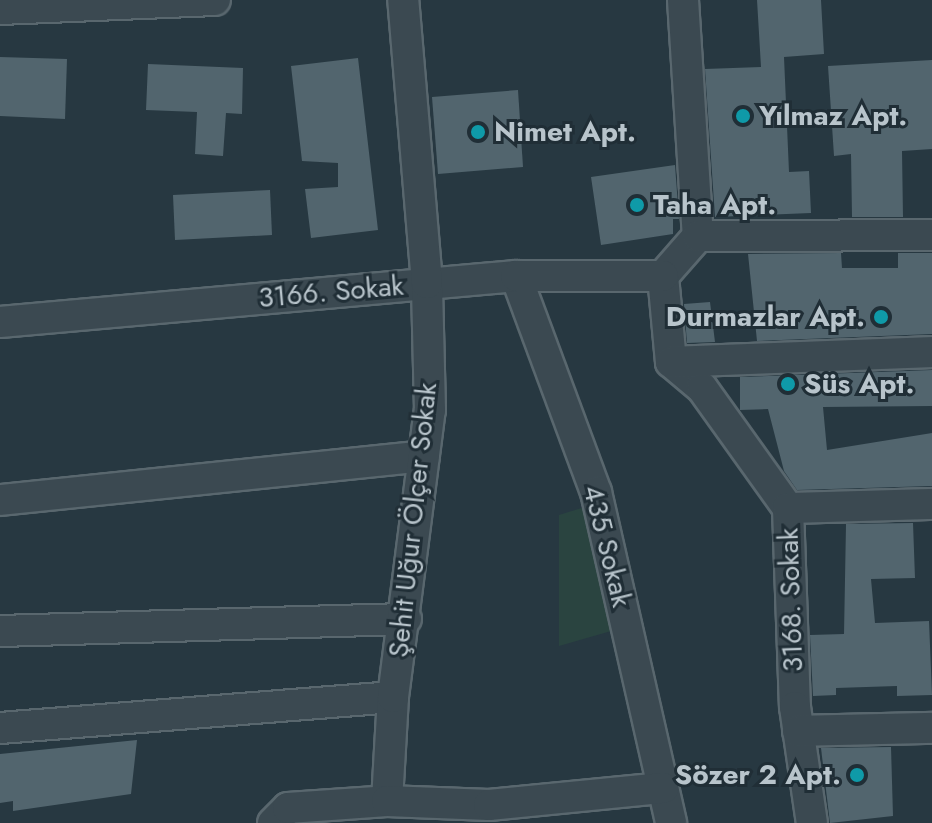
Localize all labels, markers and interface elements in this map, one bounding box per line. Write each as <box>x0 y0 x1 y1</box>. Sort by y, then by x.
place label: Yılmaz Apt. <box>759 99 907 133</box>
marker: Yılmaz Apt. <box>734 107 752 125</box>
place label: Nimet Apt. <box>494 115 636 149</box>
marker: Nimet Apt. <box>469 123 487 141</box>
place label: Taha Apt. <box>653 188 776 222</box>
marker: Taha Apt. <box>628 196 646 214</box>
street label: 3166. Sokak <box>257 269 405 315</box>
place label: Durmazlar Apt. <box>666 300 865 334</box>
marker: Durmazlar Apt. <box>872 308 890 326</box>
place label: Süs Apt. <box>804 367 915 401</box>
marker: Süs Apt. <box>779 375 797 393</box>
street label: Şehit Uğur Ölçer Sokak <box>382 381 444 659</box>
street label: 435 Sokak <box>576 482 638 610</box>
street label: 3168. Sokak <box>772 527 810 673</box>
place label: Sözer 2 Apt. <box>675 758 841 792</box>
marker: Sözer 2 Apt. <box>848 766 866 784</box>

